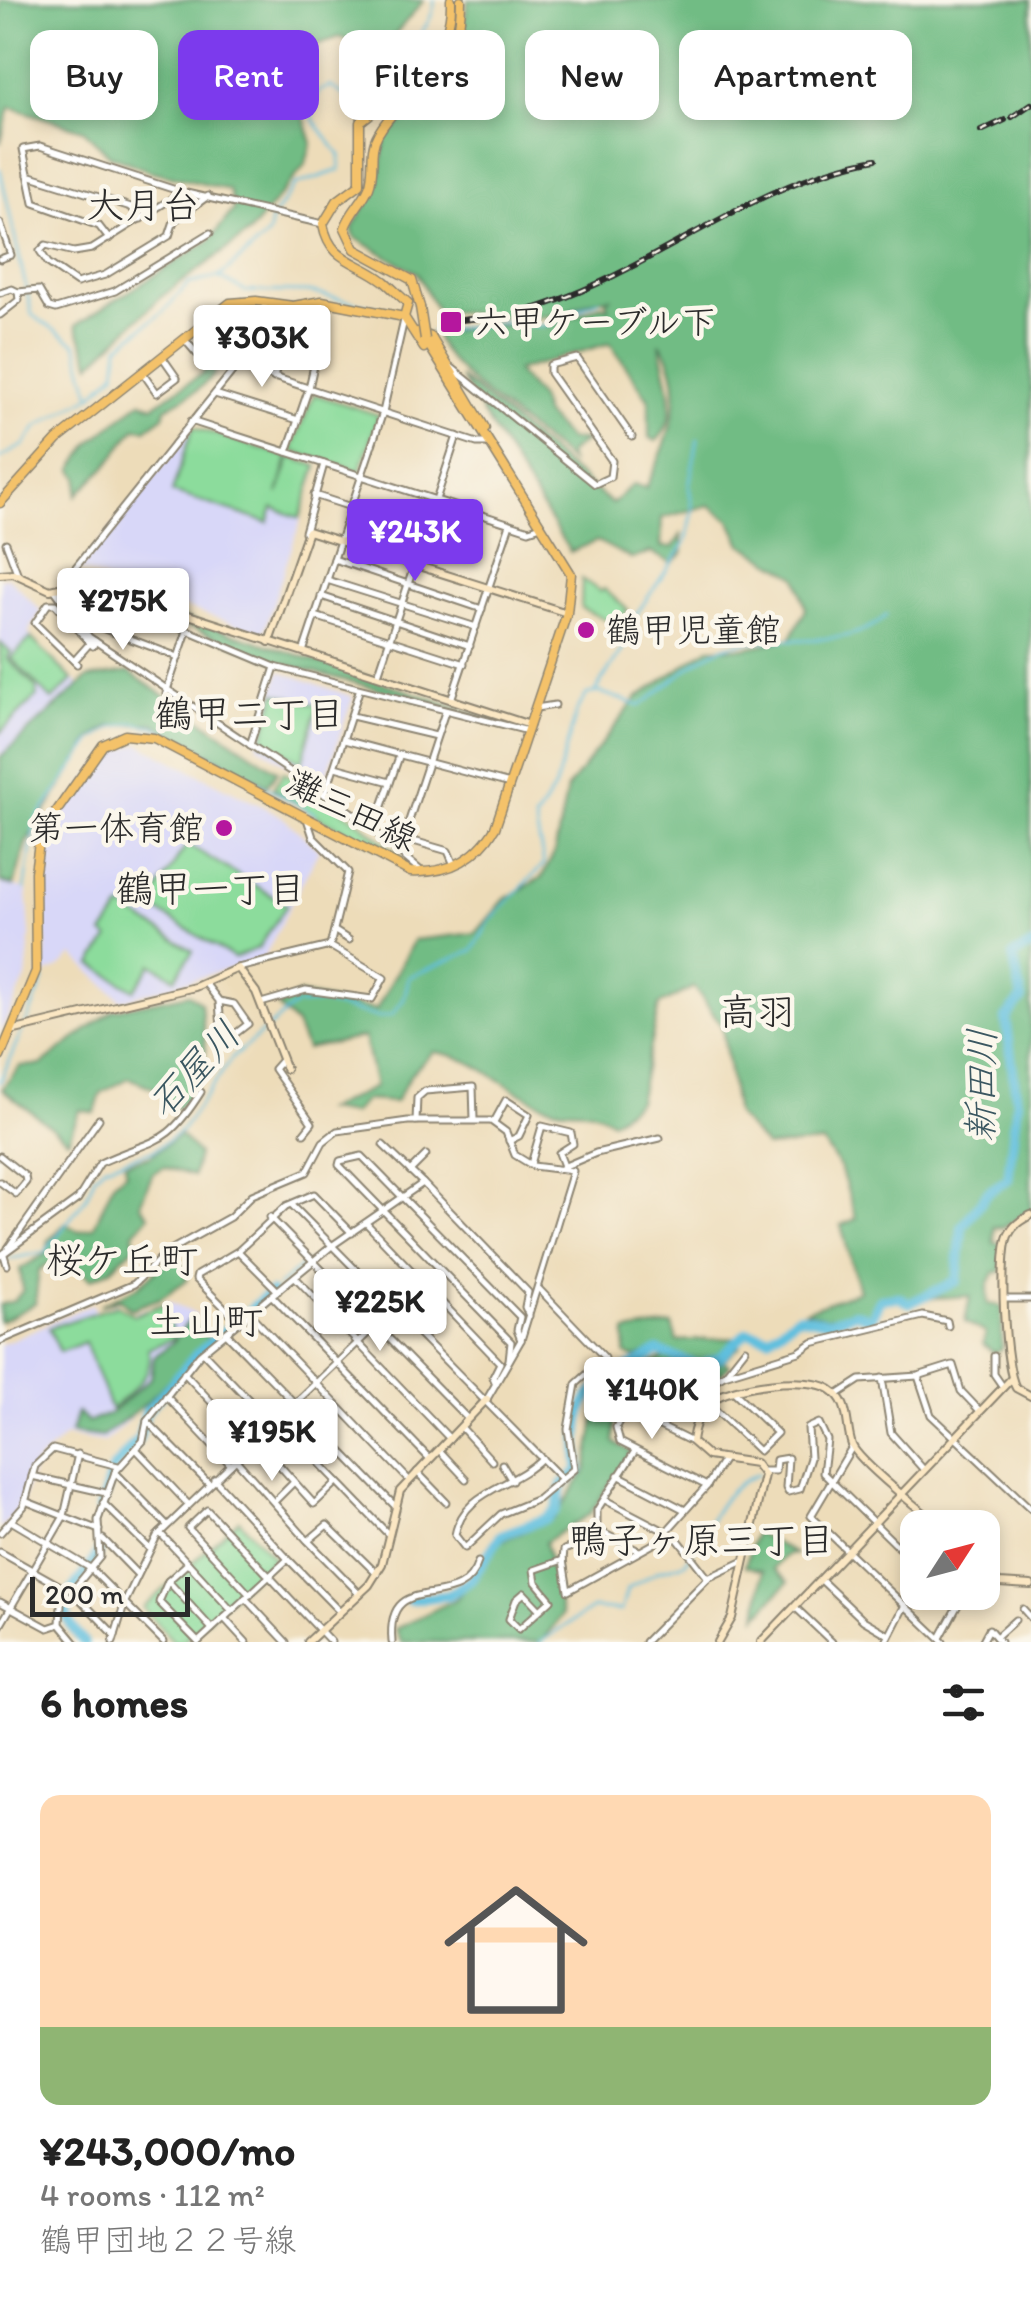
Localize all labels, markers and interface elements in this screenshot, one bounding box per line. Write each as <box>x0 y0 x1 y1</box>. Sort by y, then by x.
chip: Buy <box>30 30 158 120</box>
chip: Rent <box>178 30 319 120</box>
chip: Filters <box>339 30 505 120</box>
chip: New <box>525 30 659 120</box>
chip: Apartment <box>679 30 912 120</box>
district label: 大月台 <box>86 182 200 228</box>
place label: 六甲ケーブル下 <box>474 301 716 343</box>
pin: ¥303K <box>192 305 332 390</box>
marker: 六甲ケーブル下 <box>438 309 464 335</box>
text: ¥303K <box>216 318 308 356</box>
pin: ¥243K <box>345 499 485 584</box>
text: ¥243K <box>369 512 461 550</box>
pin: ¥275K <box>53 568 193 653</box>
text: ¥275K <box>79 581 167 619</box>
place label: 鶴甲児童館 <box>606 609 781 651</box>
marker: 鶴甲児童館 <box>575 619 597 641</box>
district label: 鶴甲二丁目 <box>155 691 345 737</box>
street label: 灘三田線 <box>280 760 424 860</box>
place label: 第一体育館 <box>29 807 204 849</box>
marker: 第一体育館 <box>213 817 235 839</box>
district label: 鶴甲一丁目 <box>116 866 306 912</box>
district label: 高羽 <box>719 989 795 1035</box>
water label: 石屋川 <box>138 1012 250 1126</box>
water label: 新田川 <box>957 1028 1005 1142</box>
district label: 桜ケ丘町 <box>46 1237 198 1283</box>
pin: ¥225K <box>310 1269 450 1354</box>
text: ¥225K <box>336 1282 424 1320</box>
district label: 土山町 <box>149 1298 263 1344</box>
pin: ¥140K <box>582 1357 722 1442</box>
text: ¥140K <box>606 1370 698 1408</box>
pin: ¥195K <box>202 1399 342 1484</box>
text: ¥195K <box>229 1412 315 1450</box>
north arrow <box>900 1510 1000 1610</box>
map controls <box>900 1510 1000 1610</box>
district label: 鴨子ヶ原三丁目 <box>569 1517 835 1563</box>
scale bar <box>30 1572 190 1616</box>
text: 200 m <box>45 1577 124 1611</box>
icon: filters <box>936 1675 991 1730</box>
text: 6 homes <box>40 1677 188 1728</box>
icon: home <box>426 1860 606 2040</box>
text: ¥243,000/mo <box>40 2125 296 2176</box>
text: 4 rooms · 112 m² <box>40 2176 265 2214</box>
text: 鶴甲団地２２号線 <box>40 2221 296 2259</box>

